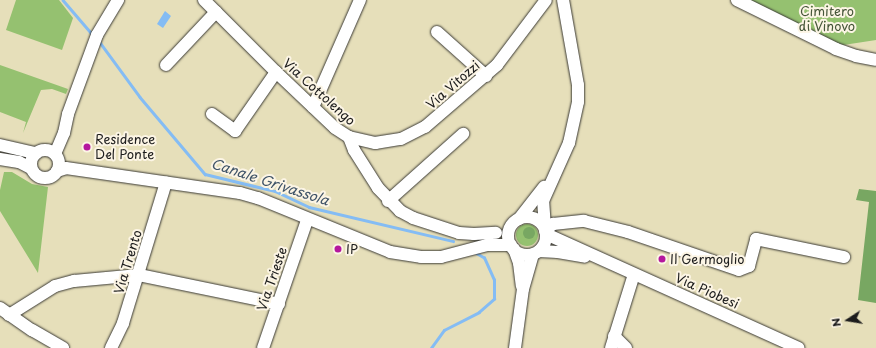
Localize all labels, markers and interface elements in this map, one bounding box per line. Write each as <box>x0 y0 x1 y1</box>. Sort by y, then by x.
park label: Cimitero di Vinovo <box>799 4 855 35</box>
street label: Via Cottolengo <box>280 55 358 129</box>
street label: Via Vitozzi <box>423 58 483 112</box>
place label: Residence Del Ponte <box>95 132 155 163</box>
marker: Residence Del Ponte <box>82 142 92 152</box>
water label: Canale Grivassola <box>209 155 331 209</box>
street label: Via Trento <box>111 228 145 296</box>
place label: IP <box>346 241 358 257</box>
marker: IP <box>333 244 343 254</box>
street label: Via Trieste <box>254 245 290 313</box>
place label: Il Germoglio <box>670 251 746 267</box>
marker: Il Germoglio <box>657 254 667 264</box>
street label: Via Piobesi <box>673 270 741 312</box>
north arrow <box>828 300 868 340</box>
text: N <box>827 317 845 329</box>

